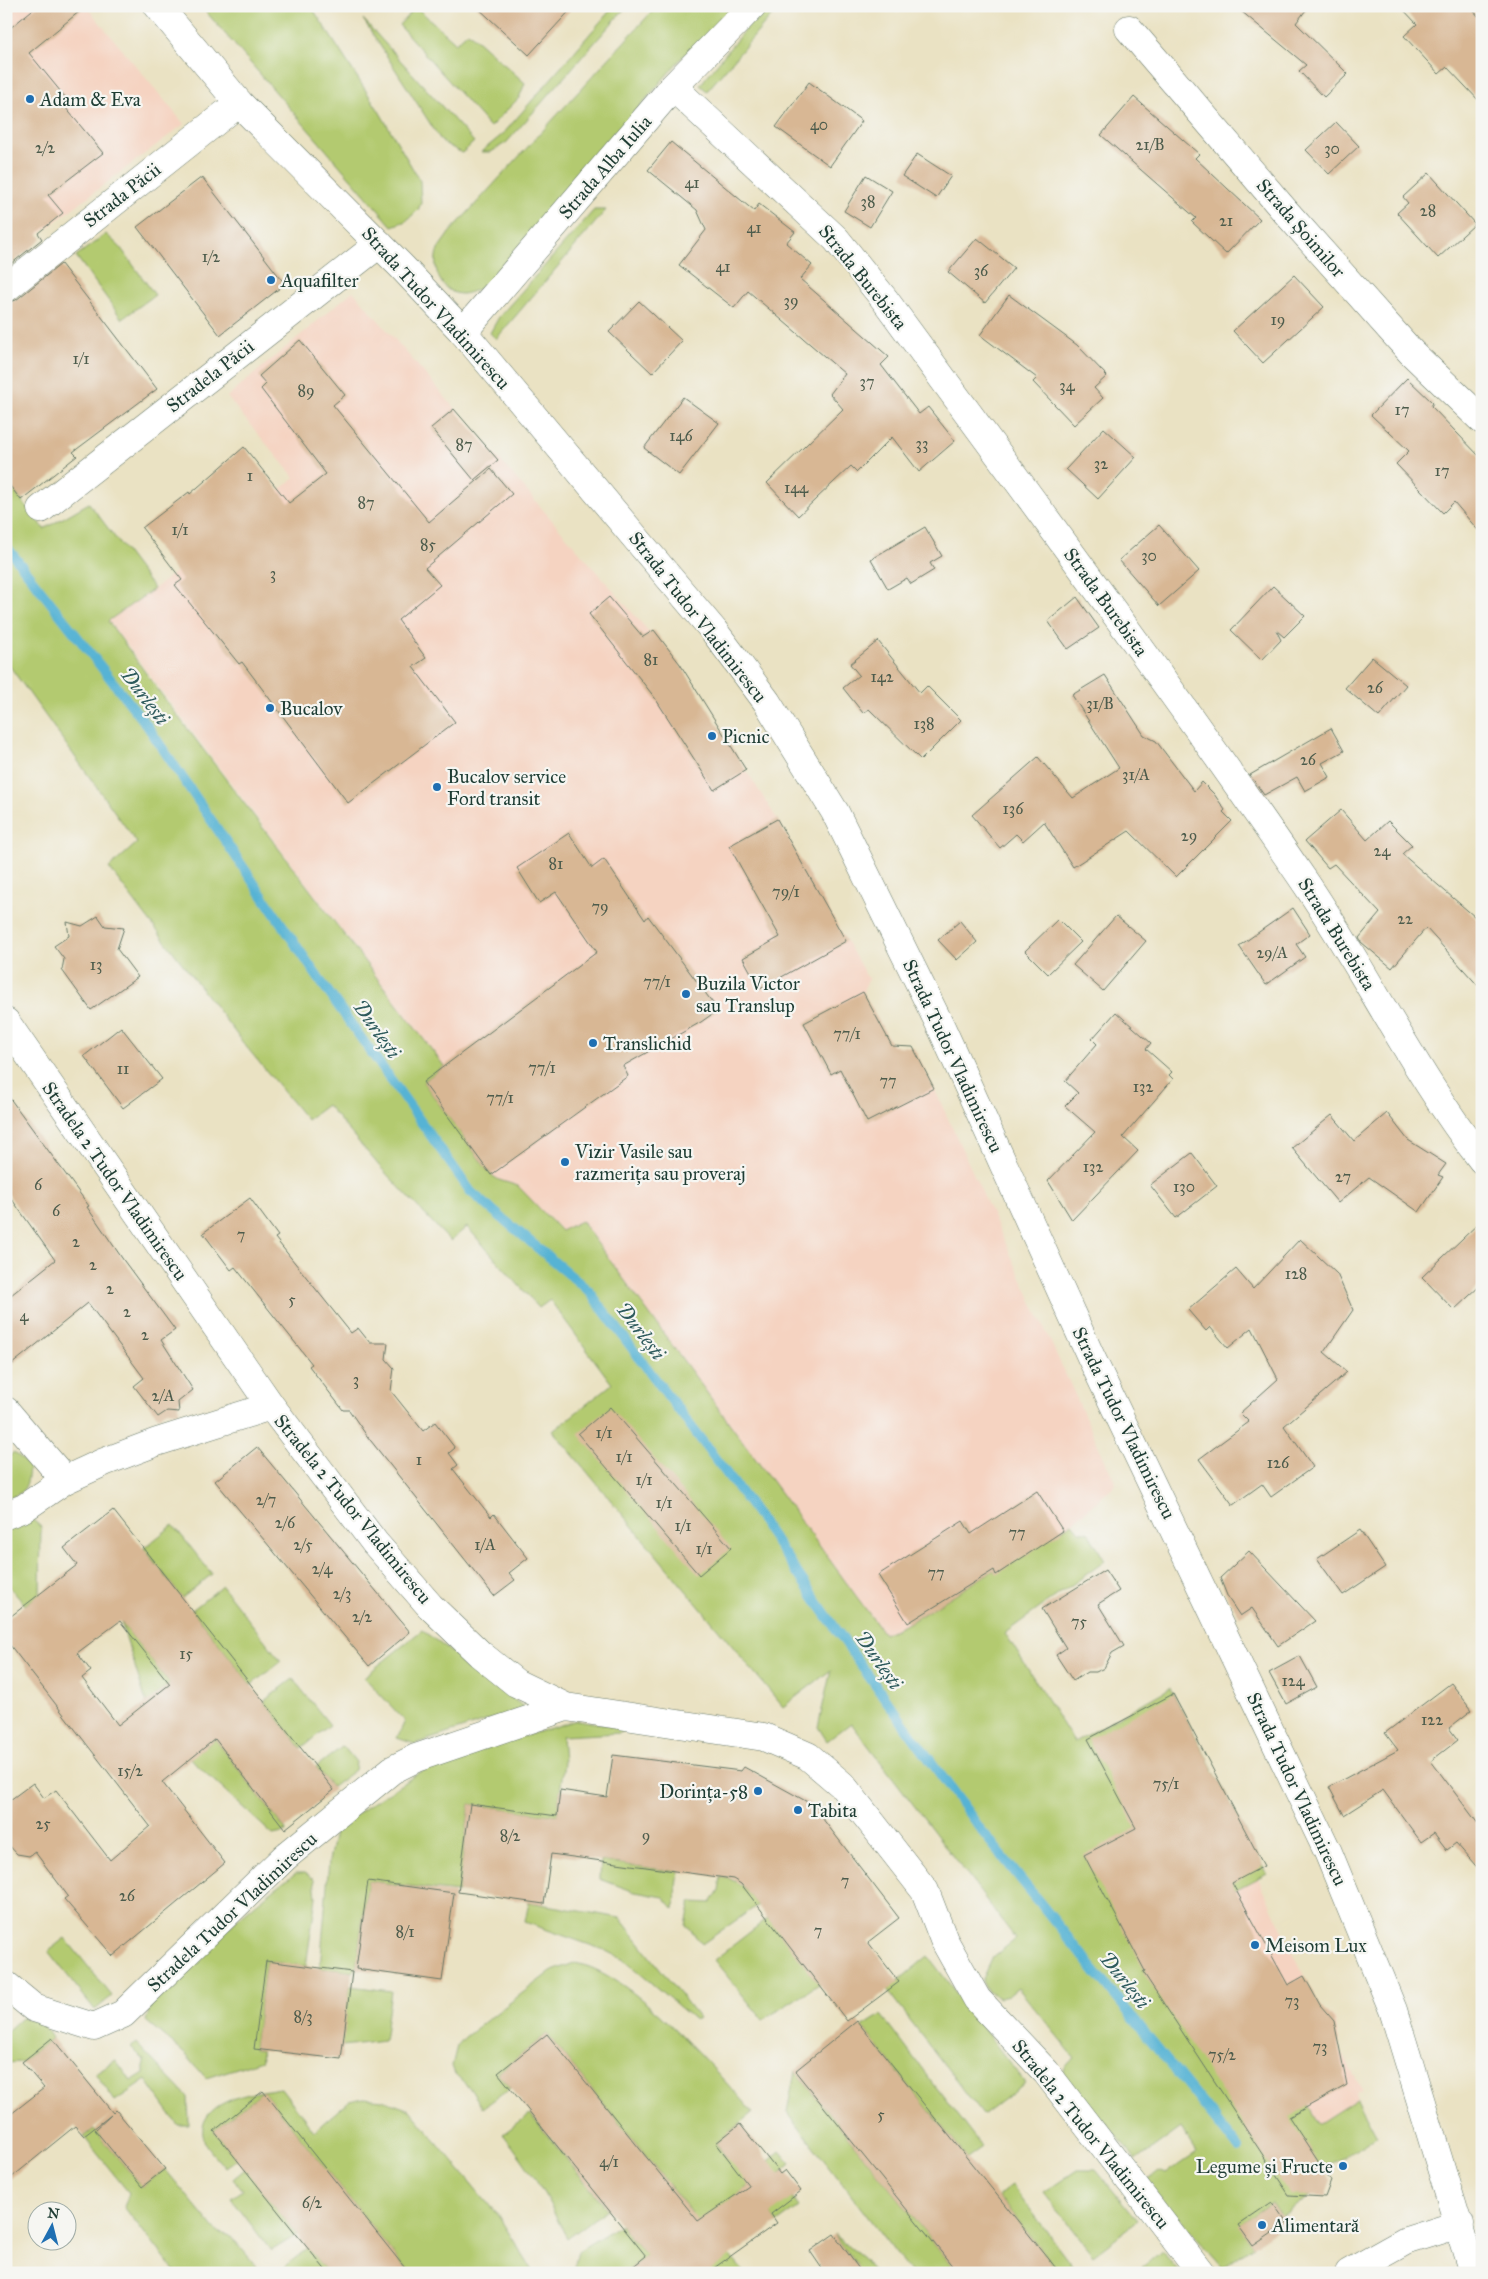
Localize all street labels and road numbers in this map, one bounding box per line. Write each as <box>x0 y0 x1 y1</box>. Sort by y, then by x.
street label: Strada Alba Iulia <box>554 110 657 224</box>
street label: Strada Păcii <box>79 158 165 232</box>
street label: Strada Șoimilor <box>1252 174 1351 283</box>
street label: Strada Burebista <box>814 220 913 335</box>
street label: Strada Tudor Vladimirescu <box>357 222 515 394</box>
street label: Stradela Păcii <box>162 335 258 417</box>
street label: Strada Tudor Vladimirescu <box>624 527 772 707</box>
street label: Strada Burebista <box>1059 543 1154 661</box>
street label: Strada Burebista <box>1293 874 1381 995</box>
street label: Strada Tudor Vladimirescu <box>898 956 1008 1156</box>
street label: Stradela 2 Tudor Vladimirescu <box>38 1077 192 1285</box>
street label: Strada Tudor Vladimirescu <box>1067 1323 1181 1523</box>
street label: Stradela 2 Tudor Vladimirescu <box>269 1410 437 1608</box>
street label: Strada Tudor Vladimirescu <box>1242 1689 1352 1889</box>
street label: Stradela Tudor Vladimirescu <box>142 1827 322 1997</box>
street label: Stradela 2 Tudor Vladimirescu <box>1007 2035 1175 2233</box>

